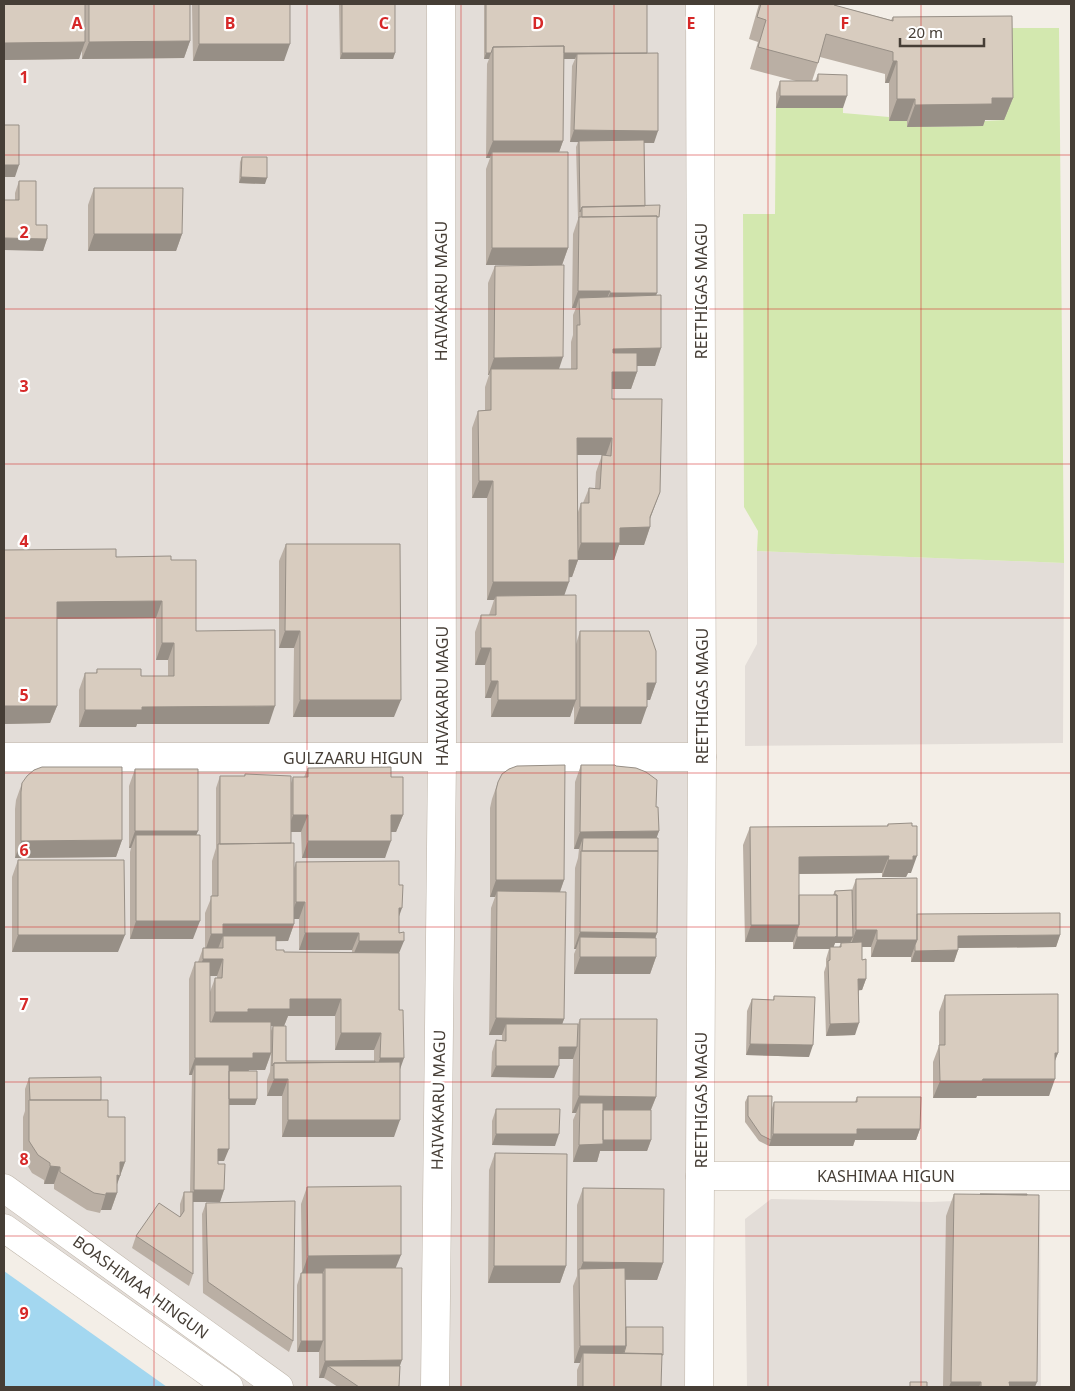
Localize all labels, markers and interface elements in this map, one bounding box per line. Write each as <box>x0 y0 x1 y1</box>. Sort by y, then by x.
text: A <box>71 12 83 34</box>
text: B <box>225 12 235 34</box>
text: C <box>379 12 389 34</box>
text: D <box>532 12 544 34</box>
text: E <box>687 12 696 34</box>
text: F <box>841 12 849 34</box>
scale bar <box>900 15 984 47</box>
text: 20 m <box>908 22 943 42</box>
text: 1 <box>19 66 29 88</box>
text: 2 <box>19 221 29 243</box>
street label: HAIVAKARU MAGU <box>430 221 452 361</box>
street label: REETHIGAS MAGU <box>690 223 712 359</box>
text: 3 <box>19 375 29 397</box>
text: 4 <box>19 530 29 552</box>
street label: HAIVAKARU MAGU <box>431 626 453 766</box>
street label: REETHIGAS MAGU <box>691 628 713 764</box>
text: 5 <box>19 684 29 706</box>
street label: GULZAARU HIGUN <box>283 747 423 769</box>
text: 6 <box>19 839 29 861</box>
text: 7 <box>19 993 29 1015</box>
street label: HAIVAKARU MAGU <box>426 1030 450 1170</box>
street label: REETHIGAS MAGU <box>690 1032 712 1168</box>
text: 8 <box>19 1148 29 1170</box>
street label: KASHIMAA HIGUN <box>817 1165 955 1187</box>
street label: BOASHIMAA HINGUN <box>69 1230 213 1344</box>
text: 9 <box>19 1302 29 1324</box>

